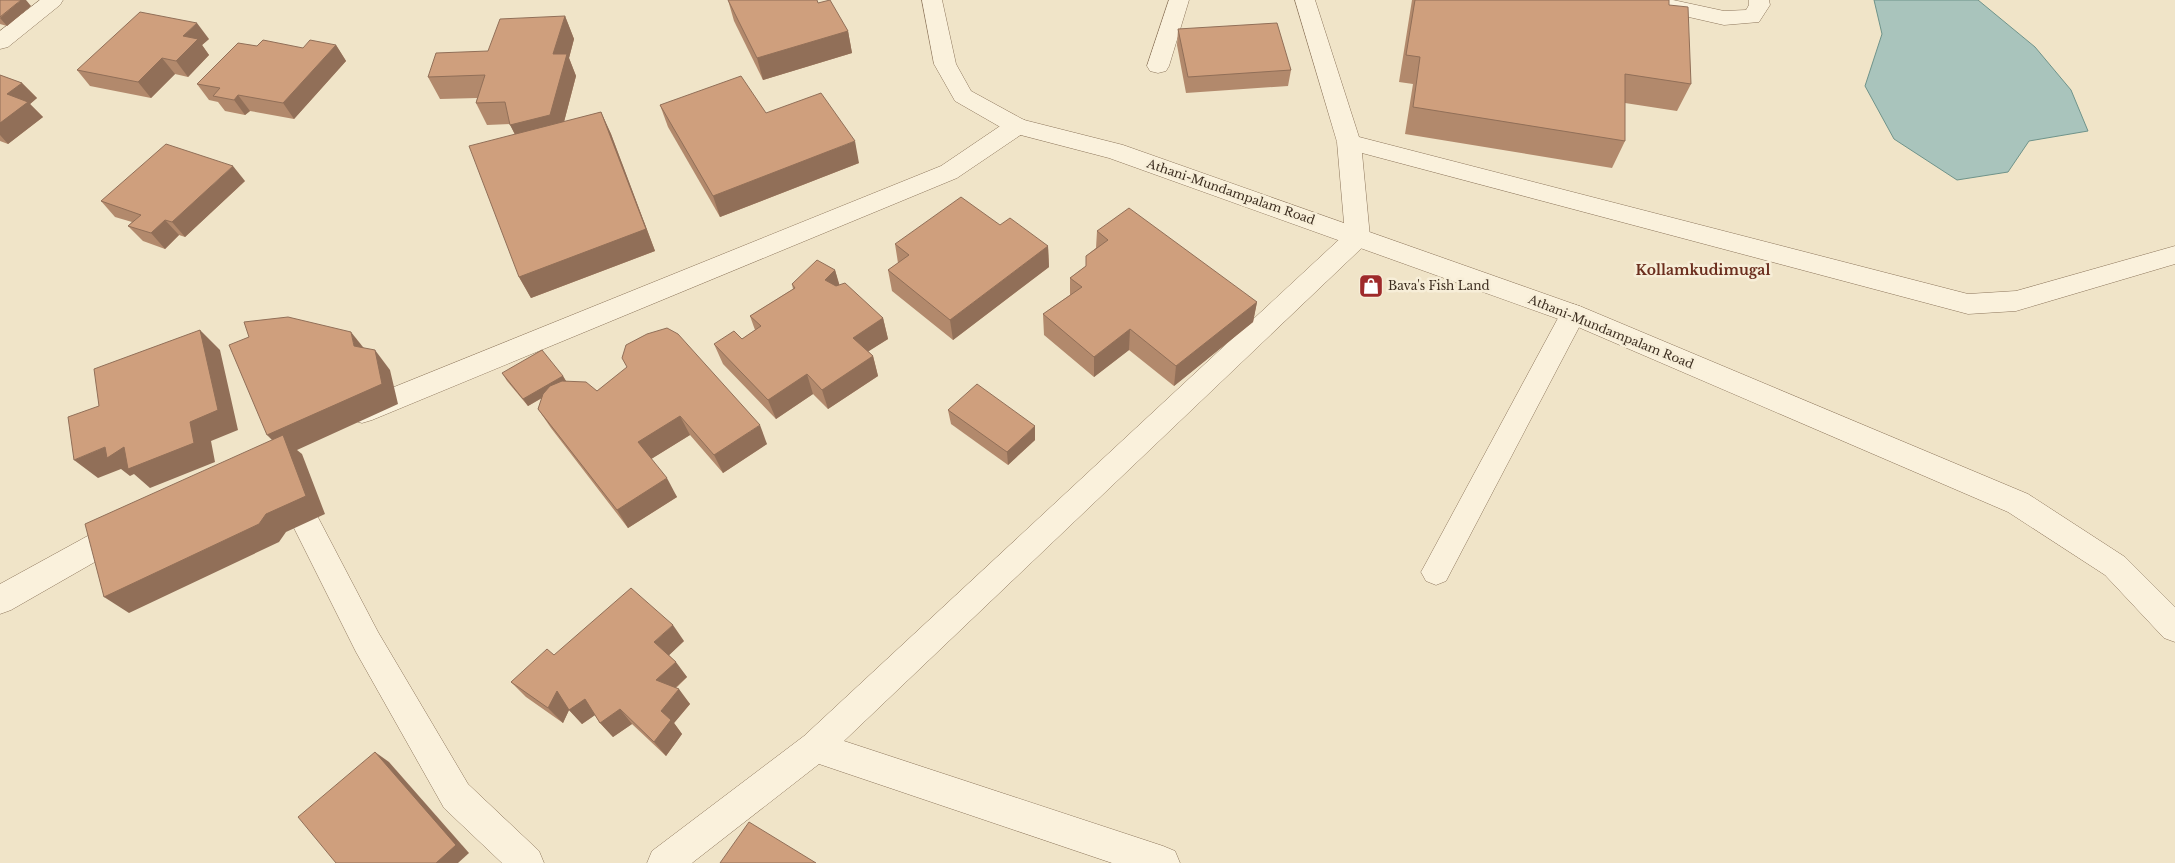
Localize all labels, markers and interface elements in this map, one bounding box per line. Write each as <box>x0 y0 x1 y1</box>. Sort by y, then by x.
street label: Athani-Mundampalam Road <box>1144 155 1317 227</box>
district label: Kollamkudimugal <box>1636 261 1770 279</box>
shop icon: Bava's Fish Land <box>1358 273 1384 299</box>
place label: Bava's Fish Land <box>1388 278 1490 293</box>
street label: Athani-Mundampalam Road <box>1525 291 1696 372</box>

